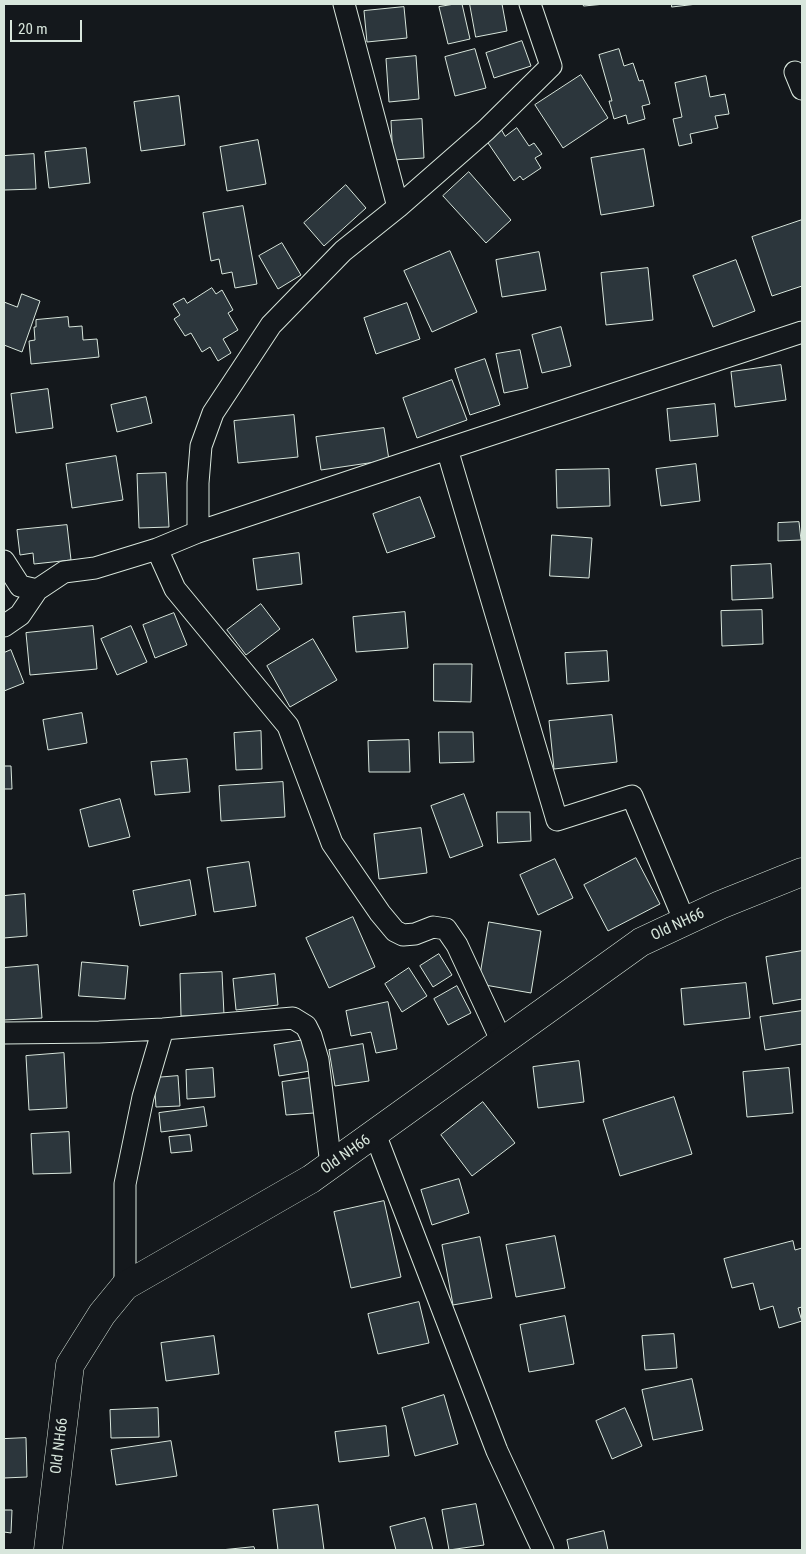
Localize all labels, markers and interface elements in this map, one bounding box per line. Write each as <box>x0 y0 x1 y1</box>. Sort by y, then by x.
scale bar <box>12 10 85 42</box>
text: 20 m <box>18 20 48 38</box>
street label: Old NH66 <box>648 905 708 945</box>
street label: Old NH66 <box>318 1131 374 1179</box>
street label: Old NH66 <box>48 1417 72 1475</box>

